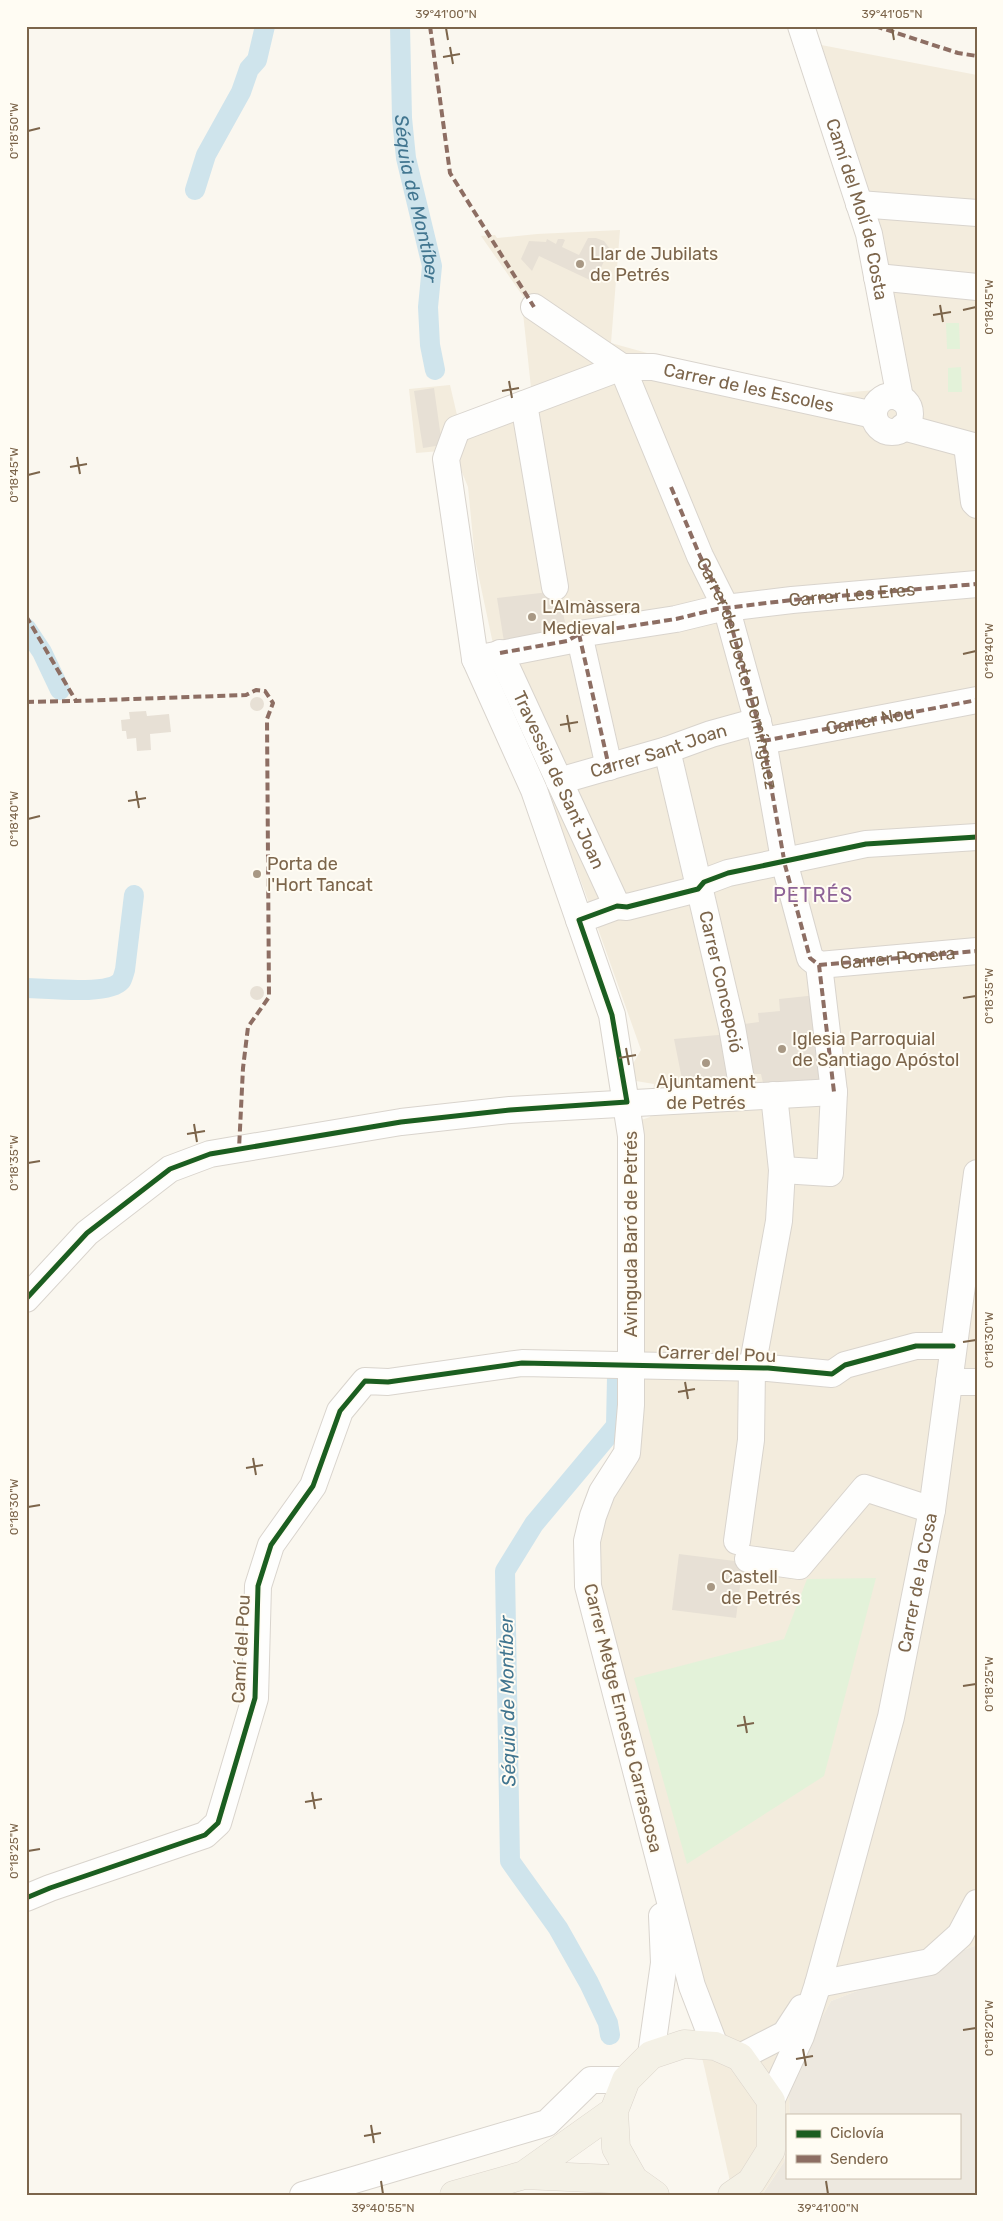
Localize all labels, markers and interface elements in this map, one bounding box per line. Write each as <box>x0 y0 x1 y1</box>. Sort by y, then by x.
text: 39°41'00"N <box>415 7 477 21</box>
text: 39°41'05"N <box>861 7 923 21</box>
text: 0°18'50"W <box>7 102 21 159</box>
water label: Séquia de Montíber <box>390 113 443 284</box>
street label: Camí del Molí de Costa <box>821 116 892 302</box>
place label: Llar de Jubilats de Petrés <box>590 243 718 286</box>
marker: Llar de Jubilats de Petrés <box>574 258 586 270</box>
text: 0°18'45"W <box>982 279 996 335</box>
street label: Carrer de les Escoles <box>662 359 836 417</box>
text: 0°18'45"W <box>7 447 21 503</box>
street label: Carrer del Doctor Domínguez <box>692 554 782 791</box>
street label: Carrer Les Eres <box>788 578 916 611</box>
place label: L'Almàssera Medieval <box>542 596 640 639</box>
marker: L'Almàssera Medieval <box>526 611 538 623</box>
text: 0°18'40"W <box>982 623 996 679</box>
street label: Travessia de Sant Joan <box>508 688 609 873</box>
street label: Carrer Nou <box>824 701 916 740</box>
street label: Carrer Sant Joan <box>587 719 729 783</box>
text: 0°18'40"W <box>7 791 21 847</box>
place label: Porta de l'Hort Tancat <box>267 853 373 896</box>
marker: Porta de l'Hort Tancat <box>251 868 263 880</box>
district label: PETRÉS <box>773 883 853 907</box>
street label: Carrer Concepció <box>694 909 747 1054</box>
street label: Carrer Ponera <box>839 942 956 974</box>
text: 0°18'35"W <box>982 968 996 1024</box>
place label: Iglesia Parroquial de Santiago Apóstol <box>792 1028 959 1071</box>
marker: Iglesia Parroquial de Santiago Apóstol <box>776 1043 788 1055</box>
marker: Ajuntament de Petrés <box>700 1057 712 1069</box>
place label: Ajuntament de Petrés <box>656 1071 756 1114</box>
street label: Avinguda Baró de Petrés <box>620 1131 642 1337</box>
text: 0°18'35"W <box>7 1135 21 1191</box>
text: 0°18'30"W <box>982 1311 996 1368</box>
street label: Carrer del Pou <box>657 1341 777 1367</box>
text: 0°18'30"W <box>7 1478 21 1535</box>
street label: Carrer de la Cosa <box>893 1511 942 1654</box>
place label: Castell de Petrés <box>721 1566 801 1609</box>
street label: Carrer Metge Ernesto Carrascosa <box>579 1581 667 1855</box>
marker: Castell de Petrés <box>705 1581 717 1593</box>
street label: Camí del Pou <box>227 1594 255 1704</box>
water label: Séquia de Montíber <box>494 1615 520 1787</box>
text: 0°18'25"W <box>982 1656 996 1712</box>
text: 0°18'25"W <box>7 1823 21 1879</box>
text: 0°18'20"W <box>982 1999 996 2056</box>
legend <box>786 2114 960 2178</box>
text: Ciclovía <box>830 2124 884 2142</box>
text: Sendero <box>830 2150 888 2168</box>
text: 39°40'55"N <box>351 2201 415 2215</box>
text: 39°41'00"N <box>797 2201 859 2215</box>

